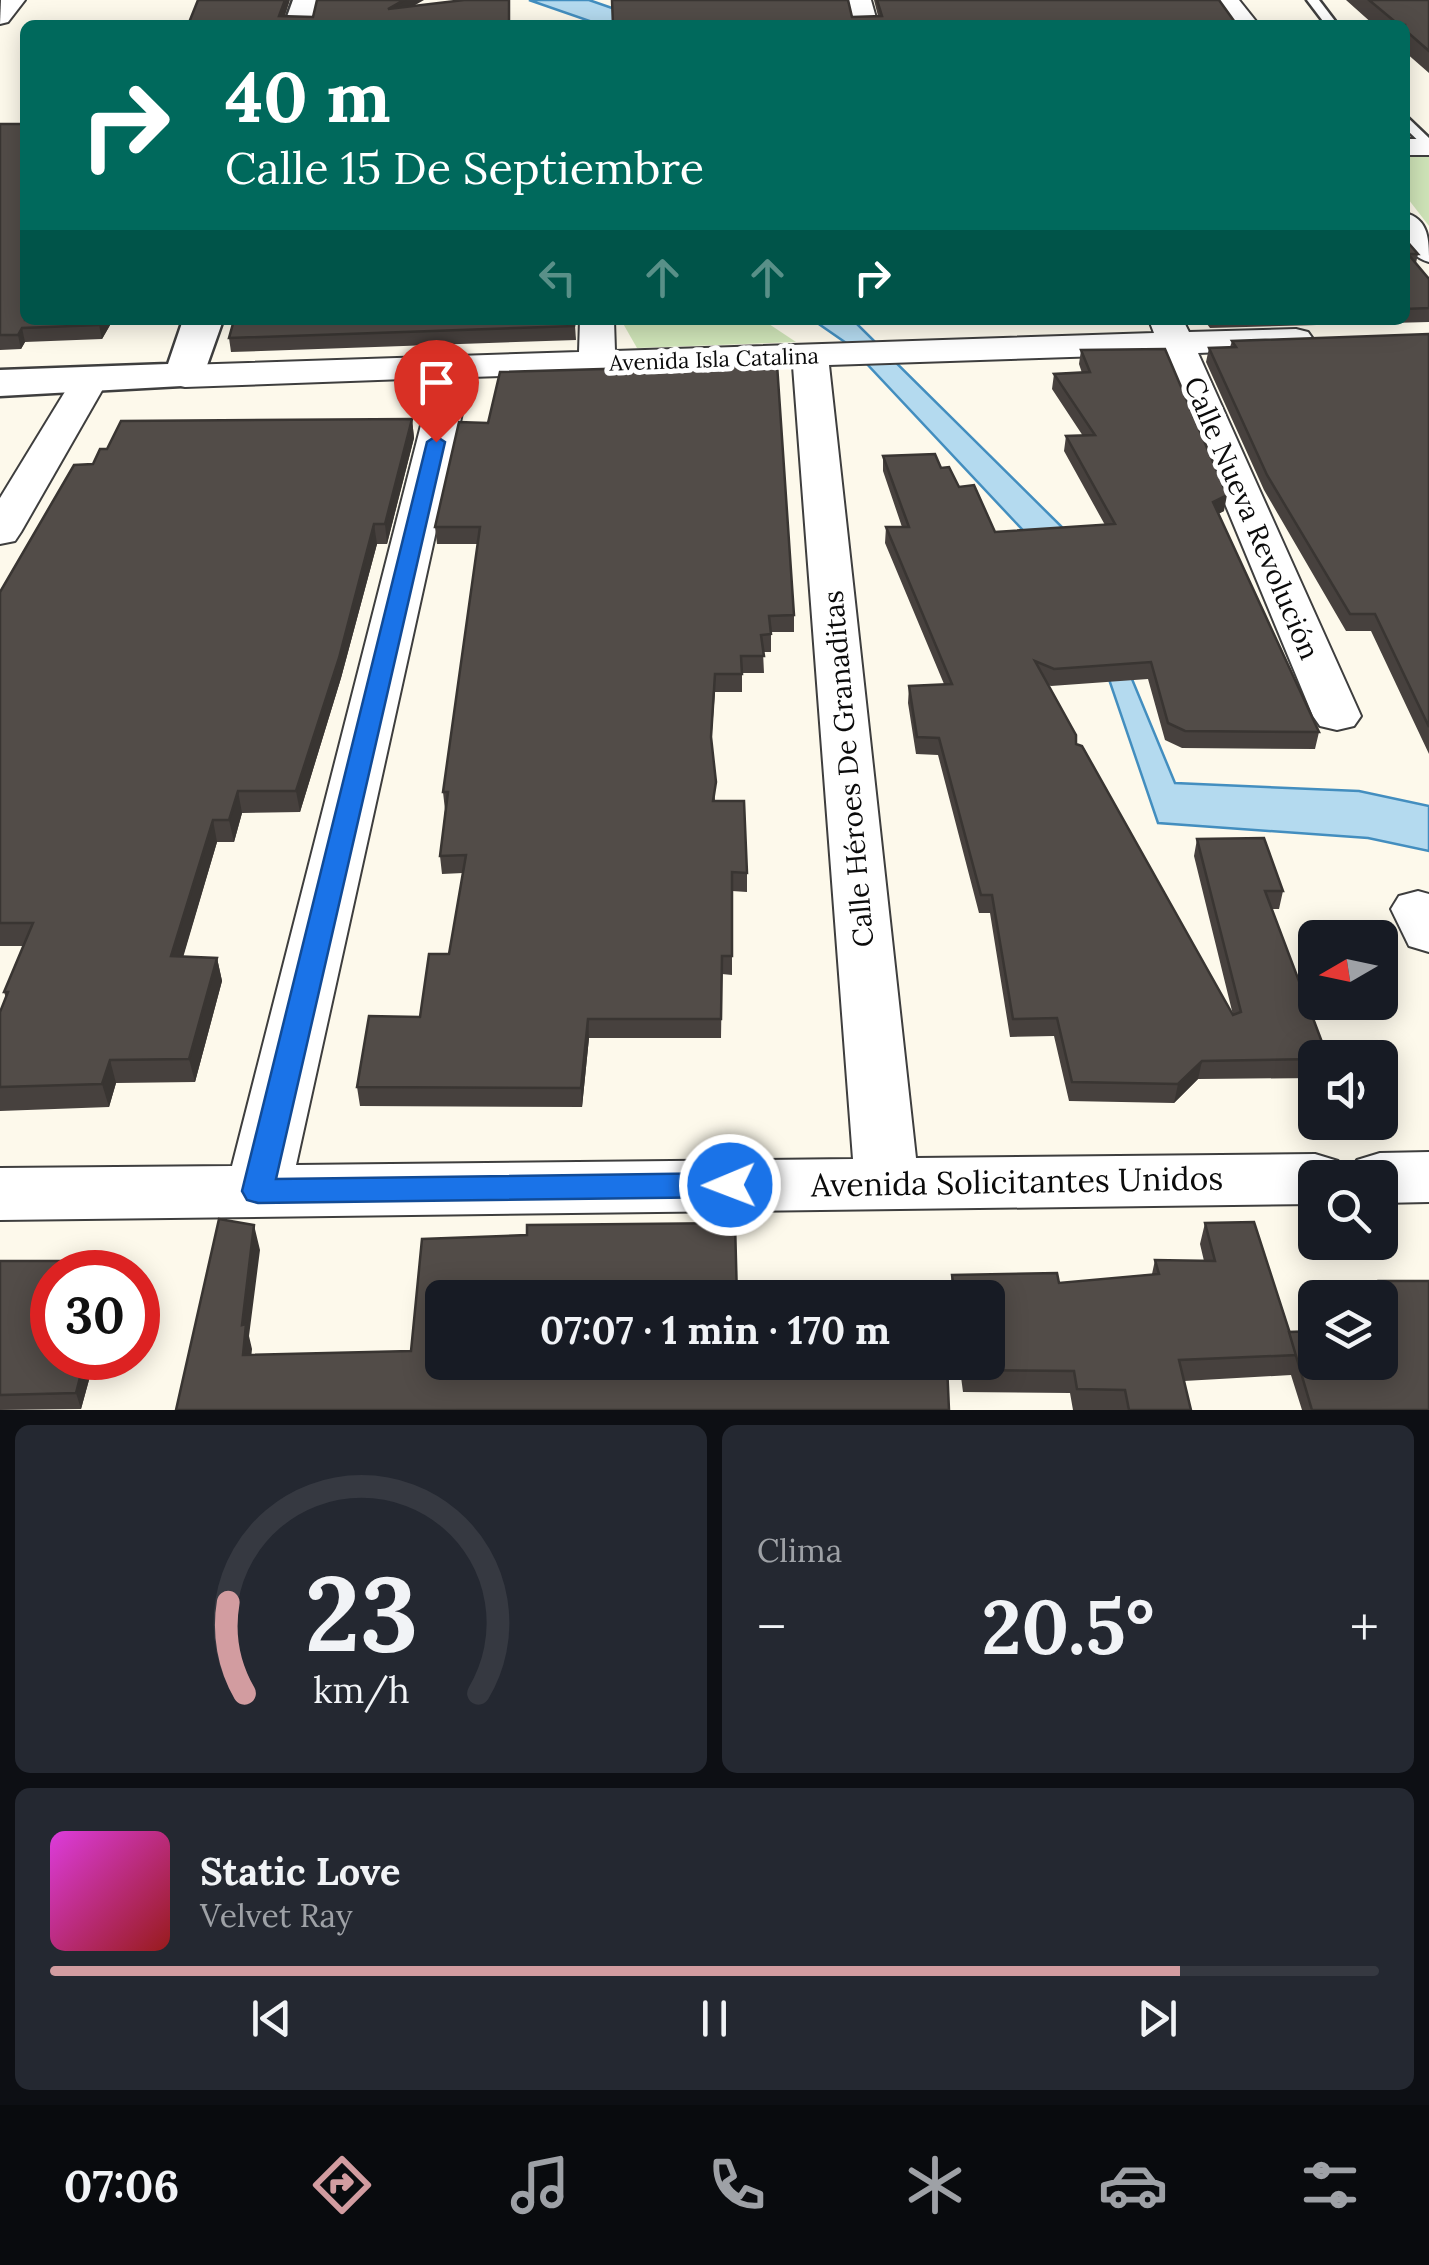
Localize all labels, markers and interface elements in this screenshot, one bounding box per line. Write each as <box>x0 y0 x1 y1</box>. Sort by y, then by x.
text: 40 m <box>225 52 391 141</box>
icon: right <box>60 60 190 190</box>
text: Calle 15 De Septiembre <box>225 139 704 196</box>
icon: left <box>530 250 585 305</box>
icon: ahead <box>635 250 690 305</box>
icon: ahead <box>740 250 795 305</box>
icon: right <box>845 250 900 305</box>
pin <box>394 340 479 443</box>
street label: Avenida Isla Catalina <box>608 341 819 377</box>
icon: arrive <box>409 355 464 410</box>
street label: Calle Nueva Revolución <box>1176 371 1328 665</box>
street label: Calle Héroes De Granaditas <box>814 589 882 949</box>
north arrow <box>1298 920 1398 1020</box>
map controls <box>1298 920 1398 1380</box>
button: sound <box>1298 1040 1398 1140</box>
position arrow <box>678 1133 782 1237</box>
street label: Avenida Solicitantes Unidos <box>809 1157 1224 1206</box>
button: search <box>1298 1160 1398 1260</box>
speed limit sign: 30 <box>30 1250 160 1380</box>
button: layers <box>1298 1280 1398 1380</box>
text: 07:07 · 1 min · 170 m <box>540 1306 890 1354</box>
text: Clima <box>757 1530 842 1571</box>
text: 23 <box>304 1546 418 1679</box>
text: 20.5° <box>981 1579 1155 1675</box>
text: − <box>757 1592 786 1662</box>
text: + <box>1350 1592 1379 1662</box>
text: km/h <box>313 1667 409 1713</box>
text: Static Love <box>200 1847 400 1895</box>
text: Velvet Ray <box>200 1895 353 1936</box>
icon: previous <box>244 1991 299 2046</box>
icon: pause <box>687 1991 742 2046</box>
icon: next <box>1130 1991 1185 2046</box>
icon: directions <box>307 2150 377 2220</box>
icon: music <box>505 2150 575 2220</box>
icon: phone <box>702 2150 772 2220</box>
icon: climate <box>900 2150 970 2220</box>
icon: car <box>1098 2150 1168 2220</box>
icon: filters <box>1295 2150 1365 2220</box>
text: 07:06 <box>64 2157 179 2214</box>

